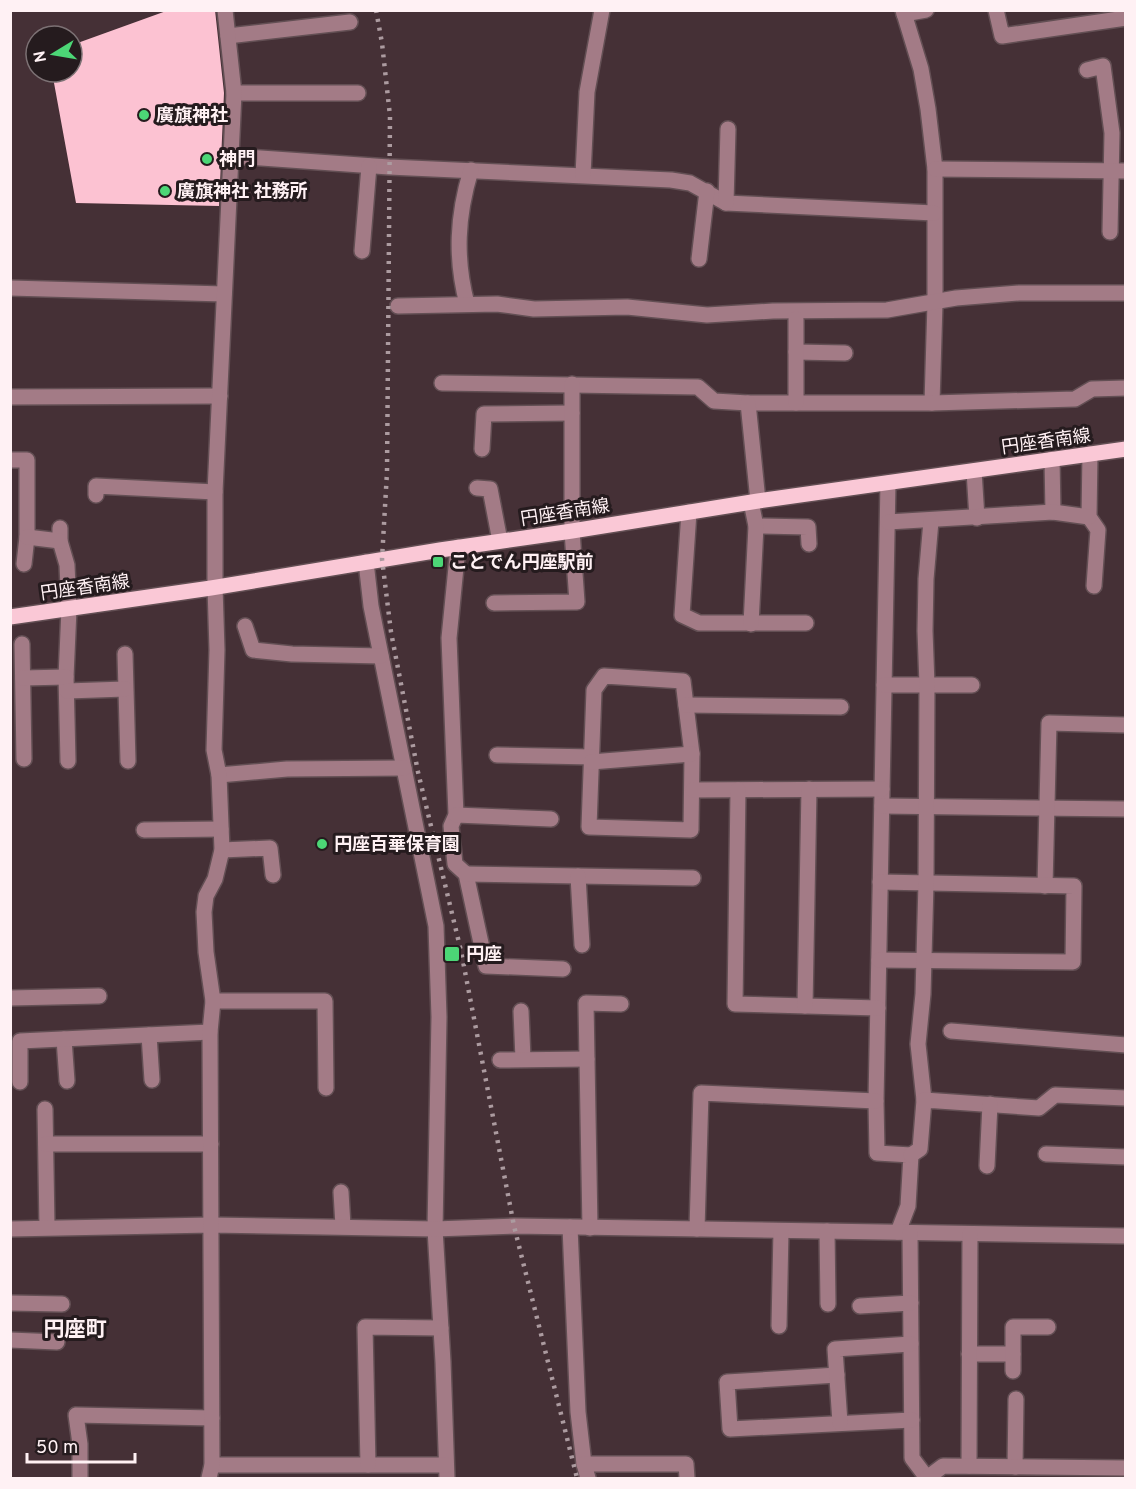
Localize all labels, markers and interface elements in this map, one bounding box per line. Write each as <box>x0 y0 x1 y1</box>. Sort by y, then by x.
north arrow <box>24 24 84 84</box>
text: N <box>30 49 52 64</box>
place label: 廣旗神社 <box>156 105 228 128</box>
marker: 廣旗神社 <box>137 108 151 122</box>
place label: 神門 <box>219 149 255 172</box>
marker: 神門 <box>200 152 214 166</box>
place label: 廣旗神社 社務所 <box>177 181 308 204</box>
marker: 廣旗神社 社務所 <box>158 184 172 198</box>
street label: 円座香南線 <box>1000 425 1092 460</box>
street label: 円座香南線 <box>519 495 611 532</box>
place label: ことでん円座駅前 <box>450 552 593 575</box>
marker: ことでん円座駅前 <box>431 555 445 569</box>
street label: 円座香南線 <box>39 571 131 606</box>
place label: 円座百華保育園 <box>334 834 460 857</box>
marker: 円座百華保育園 <box>315 837 329 851</box>
place label: 円座 <box>466 944 502 967</box>
marker: 円座 <box>443 945 461 963</box>
district label: 円座町 <box>44 1317 107 1344</box>
scale bar <box>27 1426 135 1464</box>
text: 50 m <box>36 1437 78 1460</box>

